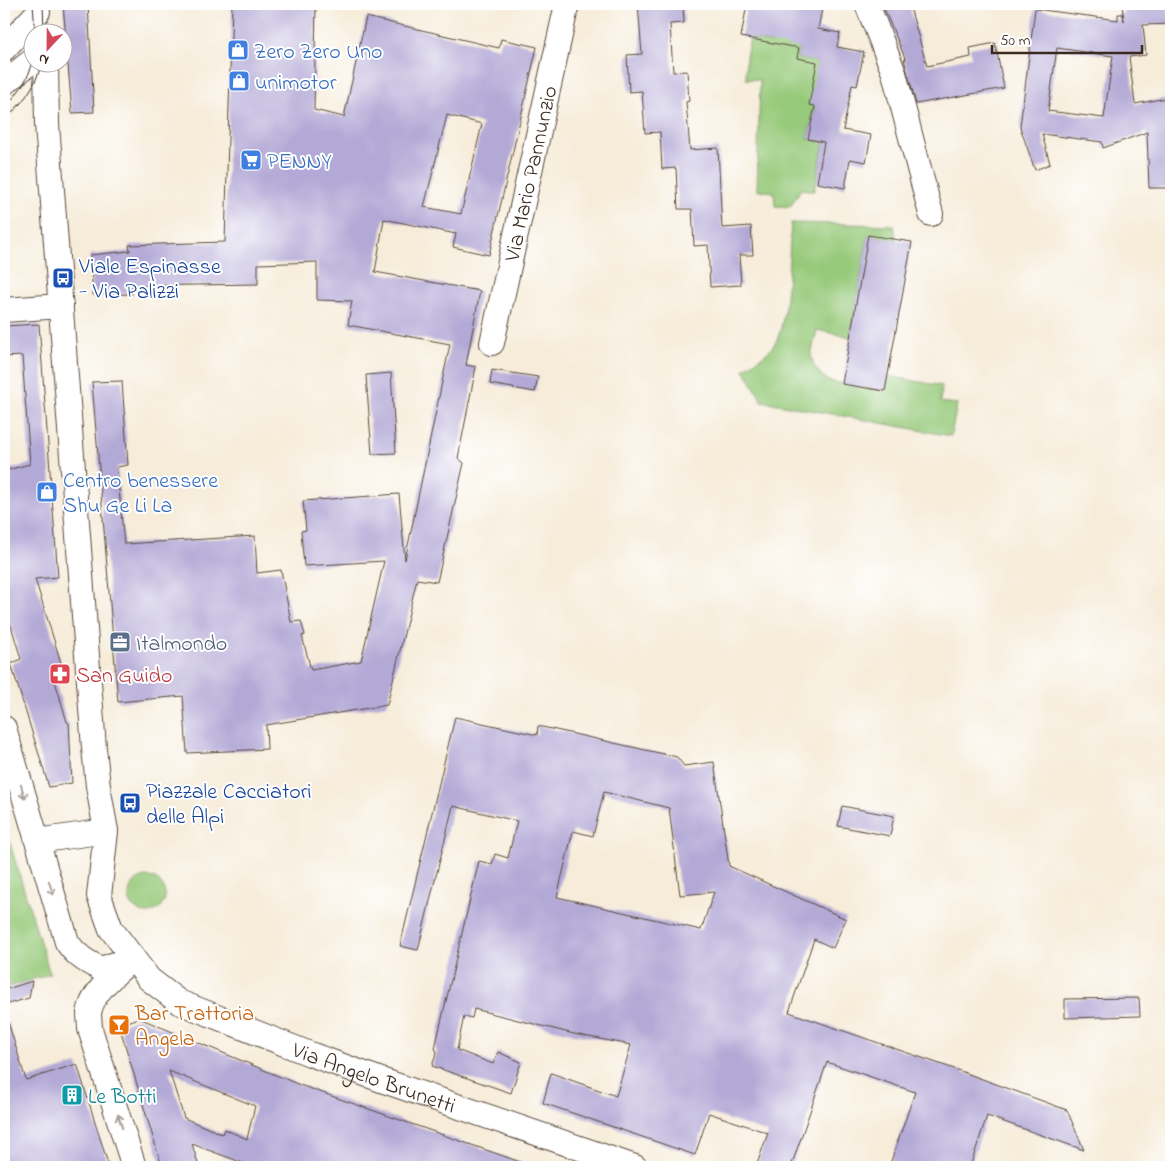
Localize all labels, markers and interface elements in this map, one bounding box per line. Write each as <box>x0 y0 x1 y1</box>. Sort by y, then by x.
north arrow <box>22 22 72 72</box>
scale bar <box>992 22 1142 54</box>
text: 50 m <box>1000 30 1031 52</box>
place label: Zero Zero Uno <box>254 37 382 69</box>
shop icon: Zero Zero Uno <box>226 38 250 62</box>
text: N <box>35 47 52 70</box>
place label: unimotor <box>255 68 337 100</box>
shop icon: unimotor <box>227 69 251 93</box>
street label: Via Mario Pannunzio <box>497 83 567 266</box>
place label: PENNY <box>267 147 332 179</box>
supermarket icon: PENNY <box>239 148 263 172</box>
place label: Viale Espinasse - Via Palizzi <box>78 252 221 309</box>
bus stop icon: Viale Espinasse - Via Palizzi <box>51 266 75 290</box>
place label: Centro benessere Shu Ge Li La <box>63 466 218 523</box>
shop icon: Centro benessere Shu Ge Li La <box>35 480 59 504</box>
place label: Italmondo <box>136 629 227 661</box>
office icon: Italmondo <box>108 630 132 654</box>
place label: San Guido <box>76 661 172 693</box>
pharmacy icon: San Guido <box>48 662 72 686</box>
place label: Piazzale Cacciatori delle Alpi <box>146 777 312 834</box>
one-way arrow <box>18 783 28 799</box>
bus stop icon: Piazzale Cacciatori delle Alpi <box>118 791 142 815</box>
one-way arrow <box>46 880 56 896</box>
place label: Bar Trattoria Angela <box>134 999 254 1057</box>
bar icon: Bar Trattoria Angela <box>107 1013 131 1037</box>
street label: Via Angelo Brunetti <box>286 1035 459 1123</box>
place label: Le Botti <box>88 1082 157 1114</box>
building icon: Le Botti <box>60 1083 84 1107</box>
one-way arrow <box>114 1113 124 1129</box>

